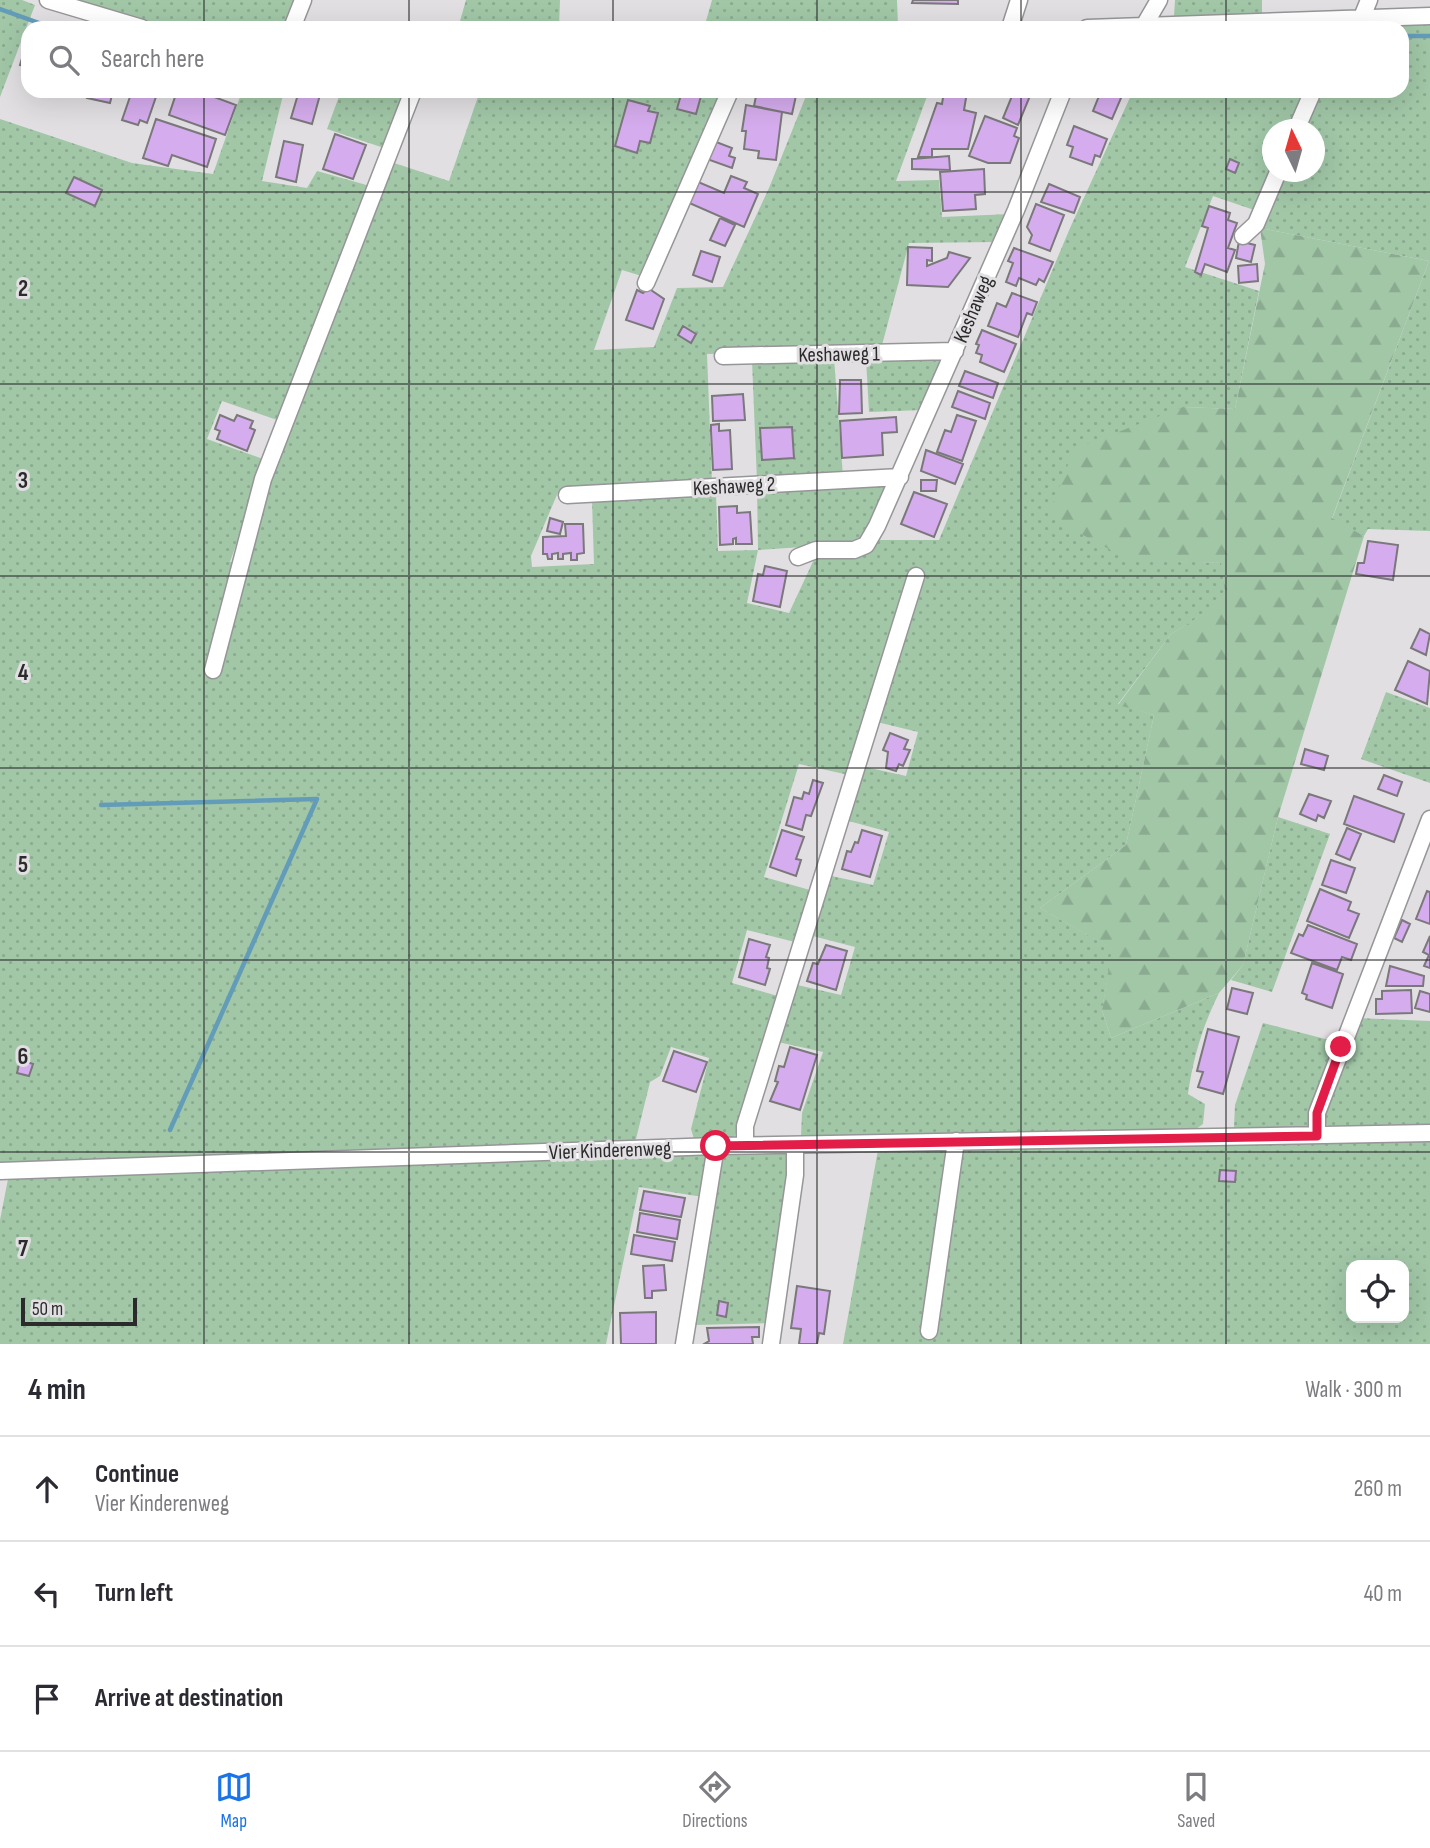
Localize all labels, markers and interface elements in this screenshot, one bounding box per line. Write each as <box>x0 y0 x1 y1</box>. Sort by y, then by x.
search box <box>21 21 1409 98</box>
icon: search <box>45 41 83 79</box>
text: Search here <box>101 44 204 75</box>
north arrow <box>1262 119 1325 182</box>
street label: Keshaweg <box>948 272 999 347</box>
text: 2 <box>18 275 28 303</box>
street label: Keshaweg 1 <box>798 341 881 368</box>
text: 3 <box>18 467 28 495</box>
street label: Keshaweg 2 <box>692 472 776 501</box>
text: 4 <box>18 659 29 687</box>
text: 5 <box>18 851 28 879</box>
route end <box>1325 1031 1356 1062</box>
text: 6 <box>18 1043 28 1071</box>
route start <box>700 1130 731 1161</box>
street label: Vier Kinderenweg <box>548 1136 672 1165</box>
text: 7 <box>18 1235 28 1263</box>
map controls <box>1346 1260 1409 1323</box>
button: locate <box>1346 1260 1409 1323</box>
scale bar <box>21 1295 136 1327</box>
text: 50 m <box>32 1298 63 1321</box>
text: 4 min <box>28 1372 86 1408</box>
text: Walk · 300 m <box>1305 1376 1402 1404</box>
text: Continue <box>95 1459 179 1490</box>
icon: ahead <box>28 1470 66 1508</box>
text: 260 m <box>1354 1475 1402 1503</box>
text: Vier Kinderenweg <box>95 1490 229 1518</box>
icon: left <box>28 1575 66 1613</box>
text: Turn left <box>95 1578 173 1609</box>
text: 40 m <box>1364 1580 1402 1608</box>
icon: arrive <box>28 1680 66 1718</box>
text: Arrive at destination <box>95 1683 283 1714</box>
tab: Map <box>215 1768 253 1833</box>
tab: Directions <box>682 1768 748 1833</box>
tab: Saved <box>1177 1768 1215 1833</box>

